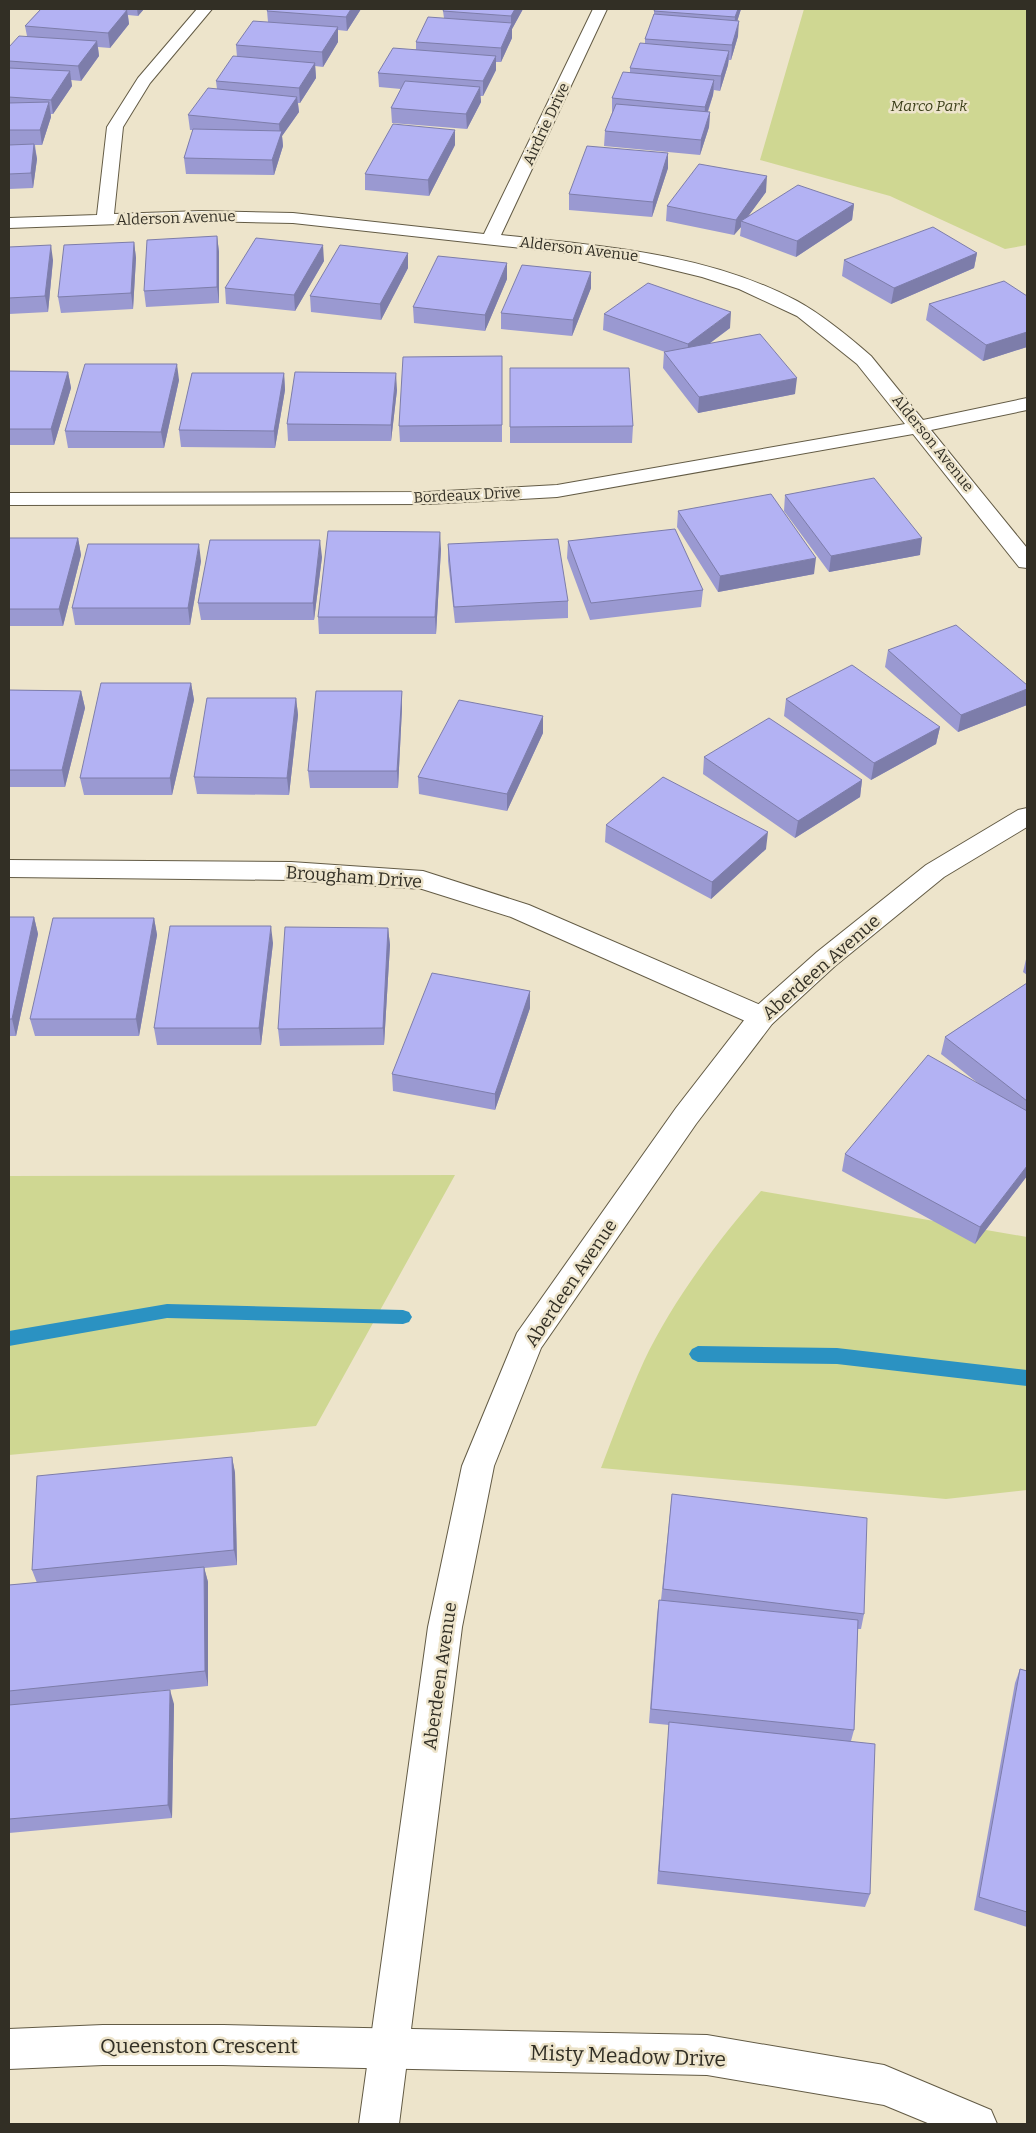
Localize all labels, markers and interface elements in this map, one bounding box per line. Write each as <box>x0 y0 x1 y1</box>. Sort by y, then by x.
street label: Airdrie Drive <box>519 80 573 168</box>
park label: Marco Park <box>891 97 968 115</box>
street label: Alderson Avenue <box>116 207 236 229</box>
street label: Alderson Avenue <box>519 233 639 265</box>
street label: Alderson Avenue <box>888 391 978 495</box>
street label: Bordeaux Drive <box>413 483 521 507</box>
street label: Brougham Drive <box>285 861 423 893</box>
street label: Aberdeen Avenue <box>758 910 884 1024</box>
street label: Aberdeen Avenue <box>520 1215 622 1351</box>
street label: Aberdeen Avenue <box>419 1601 461 1751</box>
street label: Queenston Crescent <box>100 2033 298 2059</box>
street label: Misty Meadow Drive <box>530 2040 726 2072</box>

